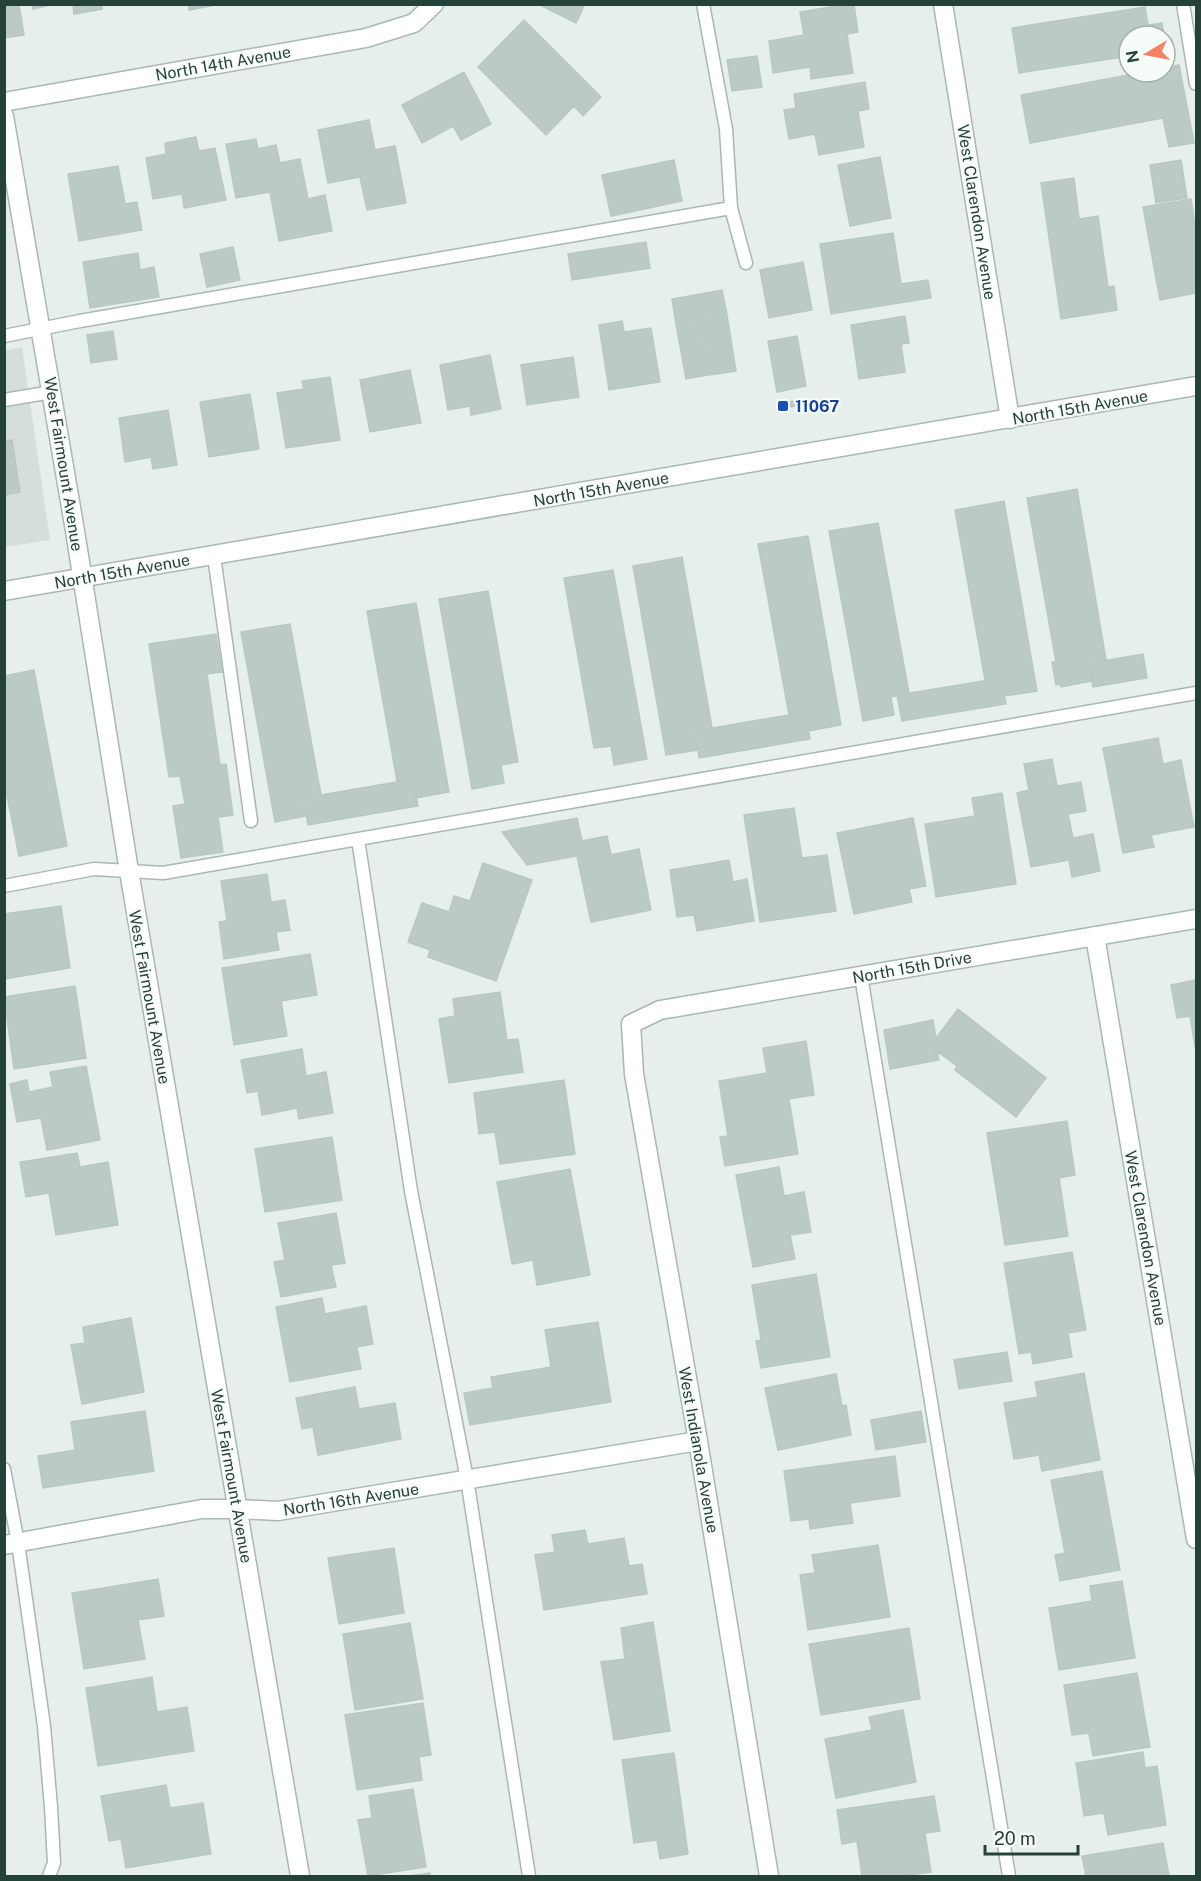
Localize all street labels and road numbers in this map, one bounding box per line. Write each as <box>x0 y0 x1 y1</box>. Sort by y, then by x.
street label: North 14th Avenue <box>154 42 292 85</box>
street label: West Clarendon Avenue <box>953 123 1000 301</box>
street label: West Fairmount Avenue <box>40 376 87 553</box>
street label: North 15th Avenue <box>1011 386 1149 429</box>
street label: North 15th Avenue <box>532 468 670 511</box>
street label: North 15th Avenue <box>53 550 191 593</box>
street label: West Fairmount Avenue <box>125 909 174 1086</box>
street label: North 15th Drive <box>851 948 973 987</box>
street label: West Clarendon Avenue <box>1121 1149 1170 1327</box>
street label: West Indianola Avenue <box>675 1365 722 1535</box>
street label: West Fairmount Avenue <box>207 1388 256 1565</box>
street label: North 16th Avenue <box>282 1479 420 1520</box>

